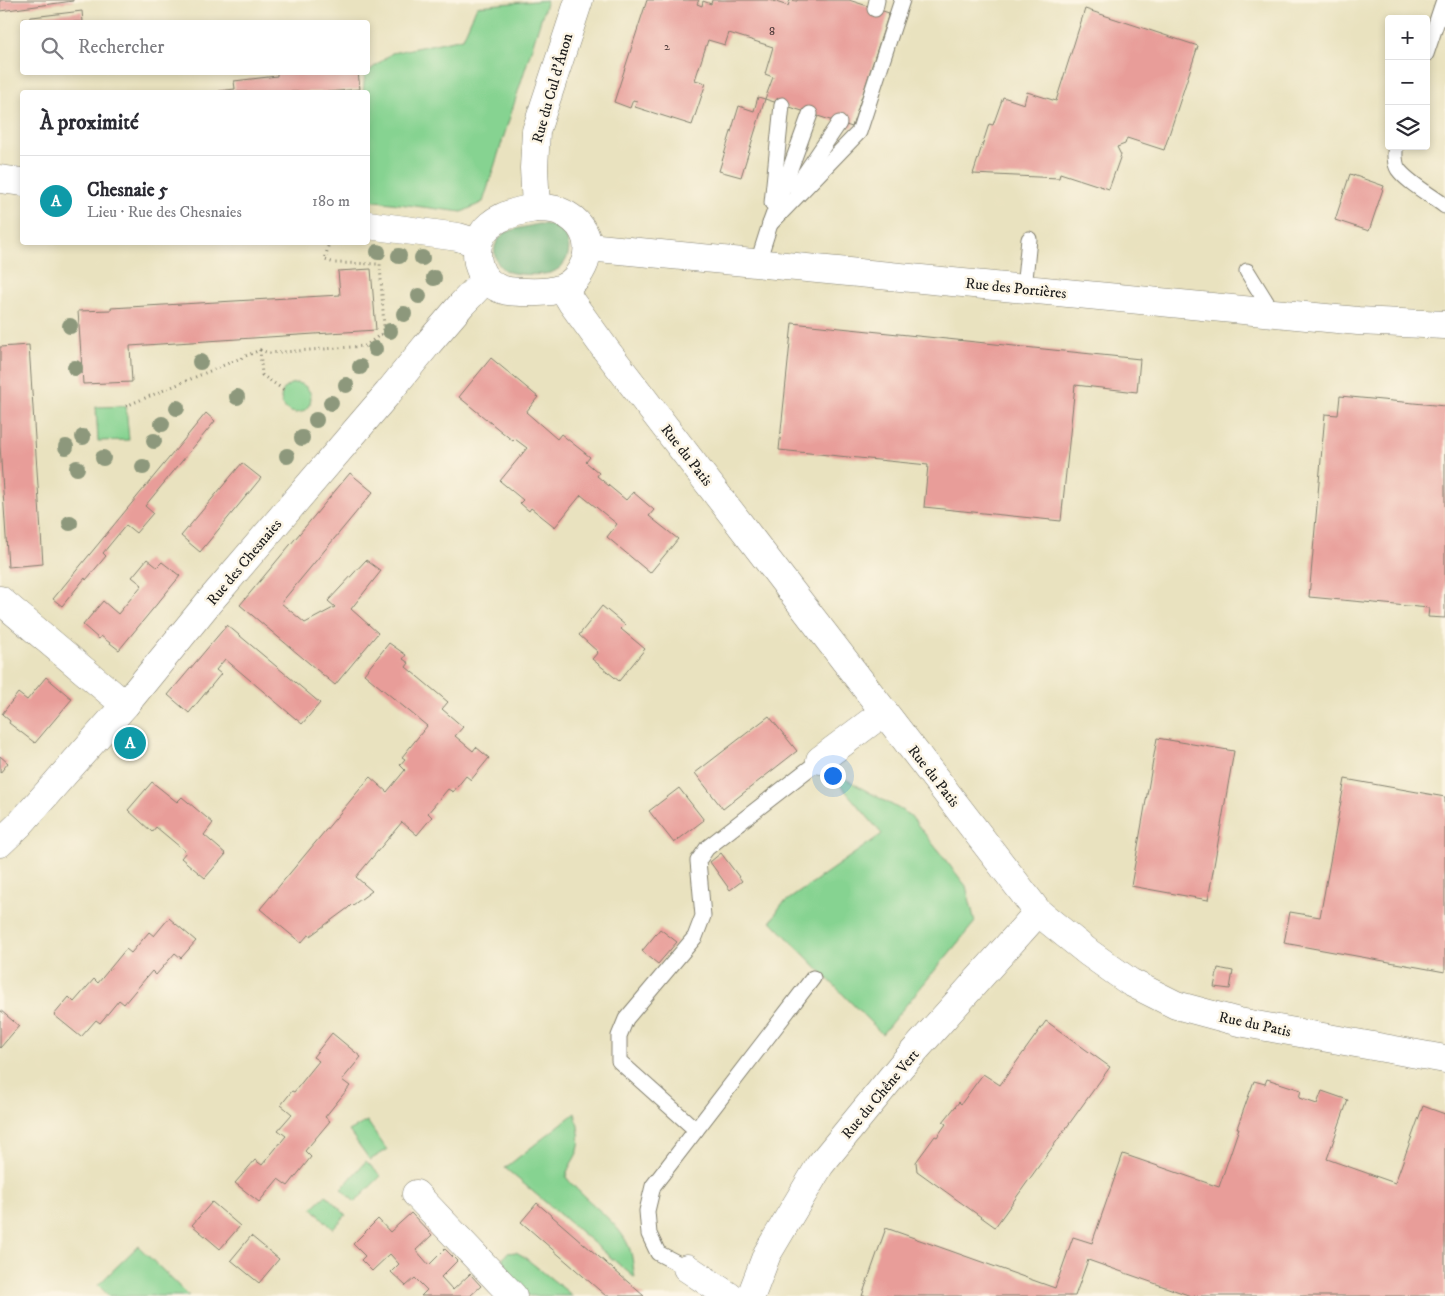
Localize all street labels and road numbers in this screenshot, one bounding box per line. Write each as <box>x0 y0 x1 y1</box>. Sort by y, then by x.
street label: Rue du Cul d'Ânon <box>527 31 577 145</box>
street label: Rue des Portières <box>964 274 1067 303</box>
street label: Rue du Patis <box>657 421 717 490</box>
street label: Rue des Chesnaies <box>203 515 286 609</box>
street label: Rue du Patis <box>904 742 964 811</box>
street label: Rue du Patis <box>1217 1008 1293 1041</box>
street label: Rue du Chêne Vert <box>837 1046 923 1143</box>

